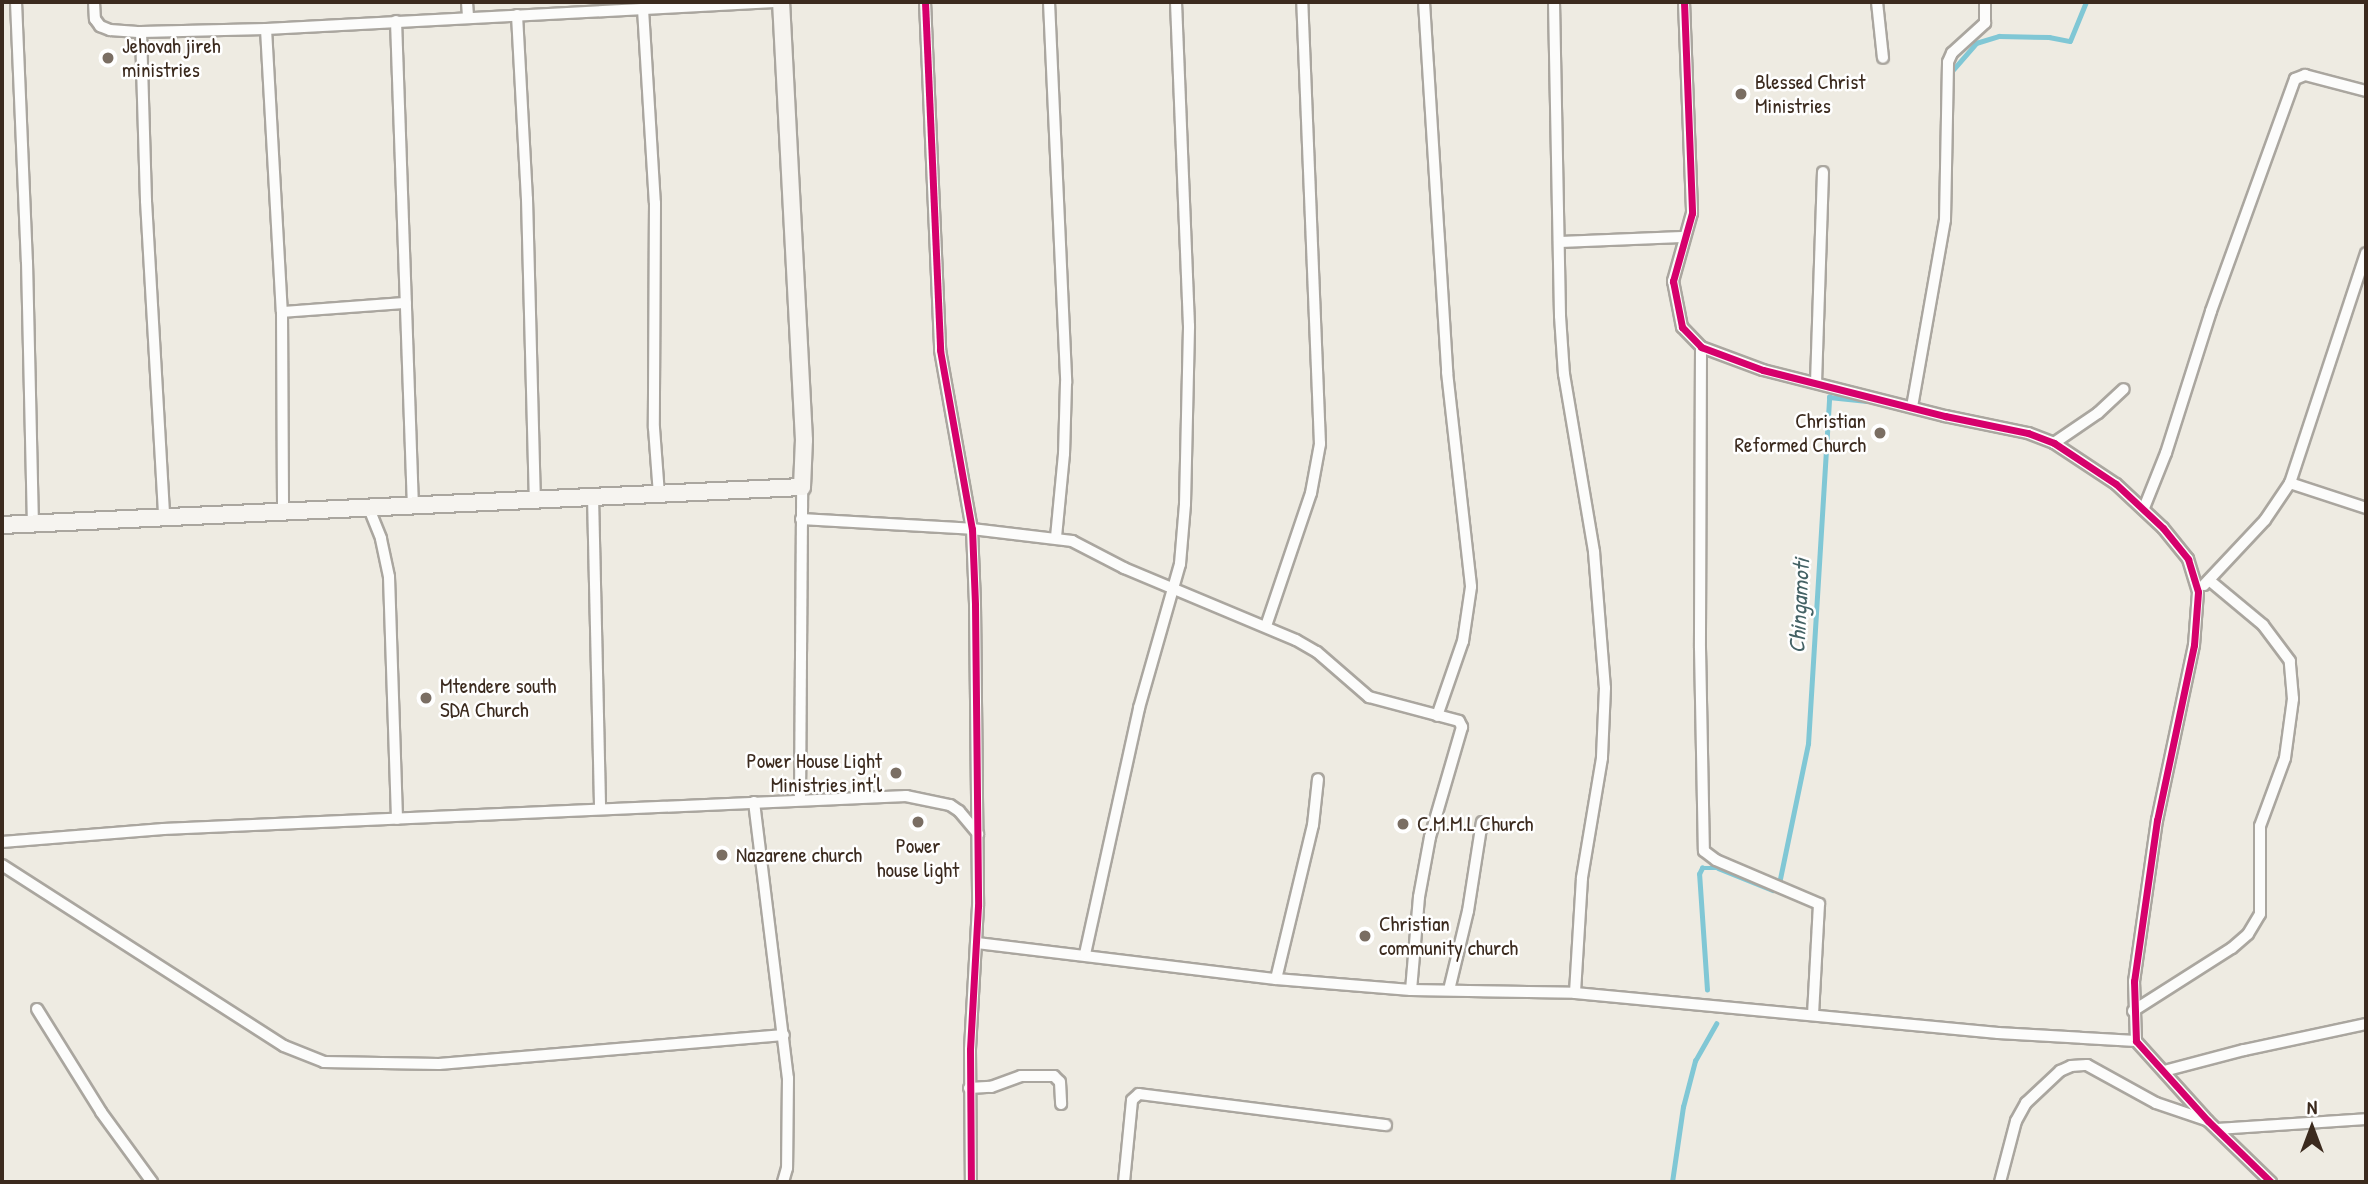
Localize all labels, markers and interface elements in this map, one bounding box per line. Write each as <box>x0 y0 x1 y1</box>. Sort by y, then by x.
place label: Jehovah jireh ministries <box>122 33 221 83</box>
marker: Jehovah jireh ministries <box>100 50 116 66</box>
place label: Blessed Christ Ministries <box>1755 69 1866 119</box>
marker: Blessed Christ Ministries <box>1733 86 1749 102</box>
place label: Christian Reformed Church <box>1735 408 1866 458</box>
marker: Christian Reformed Church <box>1872 425 1888 441</box>
water label: Chingamoti <box>1783 558 1815 654</box>
place label: Mtendere south SDA Church <box>440 673 556 723</box>
marker: Mtendere south SDA Church <box>418 690 434 706</box>
place label: Power House Light Ministries int'l <box>747 748 882 798</box>
marker: Power House Light Ministries int'l <box>888 765 904 781</box>
place label: C.M.M.L Church <box>1417 811 1533 837</box>
marker: Power house light <box>910 814 926 830</box>
marker: C.M.M.L Church <box>1395 816 1411 832</box>
place label: Power house light <box>877 833 959 883</box>
place label: Nazarene church <box>736 842 862 868</box>
marker: Nazarene church <box>714 847 730 863</box>
place label: Christian community church <box>1379 911 1518 961</box>
marker: Christian community church <box>1357 928 1373 944</box>
north arrow <box>2277 1093 2347 1163</box>
text: N <box>2307 1094 2317 1120</box>

